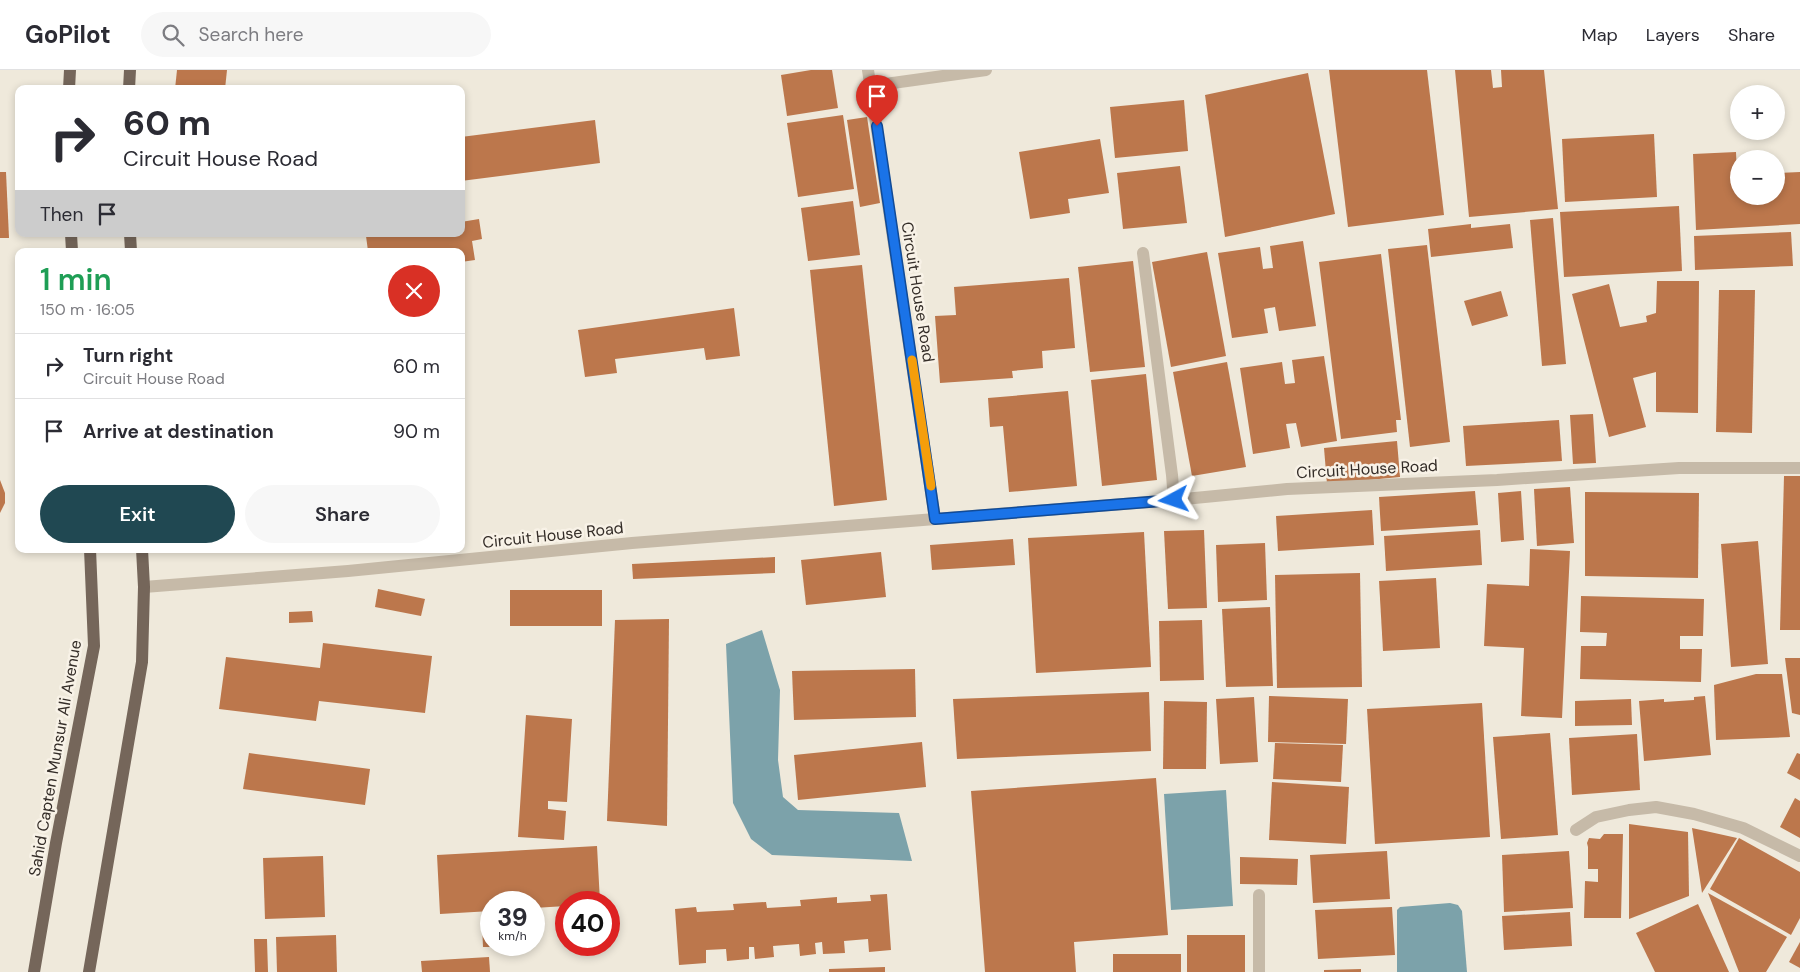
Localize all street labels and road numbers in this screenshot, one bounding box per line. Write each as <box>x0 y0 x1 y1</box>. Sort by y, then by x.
street label: Circuit House Road <box>897 220 939 364</box>
street label: Circuit House Road <box>1296 455 1438 483</box>
street label: Circuit House Road <box>481 517 625 553</box>
street label: Sahid Capten Munsur Ali Avenue <box>24 638 86 878</box>

